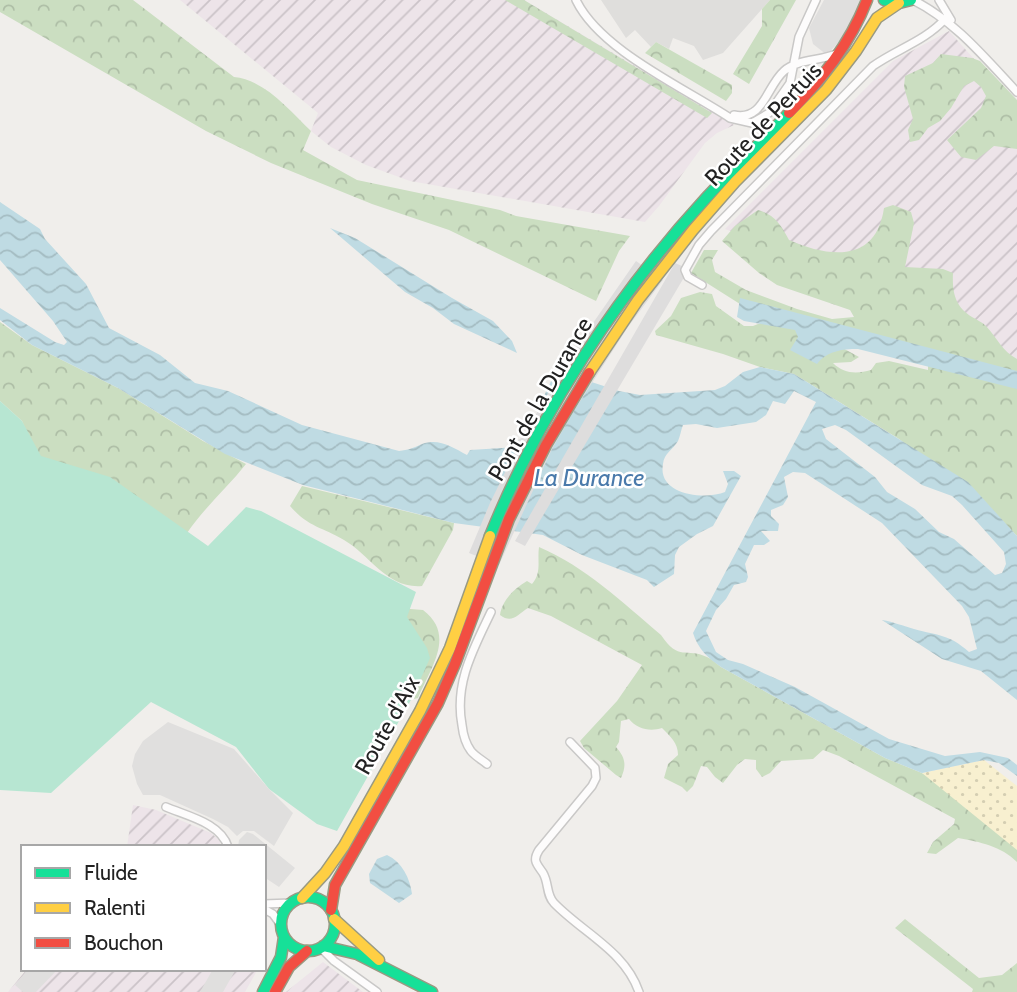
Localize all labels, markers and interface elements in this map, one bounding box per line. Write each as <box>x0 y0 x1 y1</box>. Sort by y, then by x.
street label: Route de Pertuis <box>699 56 827 192</box>
street label: Pont de la Durance <box>482 312 598 486</box>
water label: La Durance <box>534 463 644 492</box>
street label: Route d'Aix <box>348 671 426 779</box>
legend <box>21 845 266 971</box>
text: Fluide <box>84 860 138 885</box>
text: Ralenti <box>84 895 145 920</box>
text: Bouchon <box>84 930 163 955</box>

